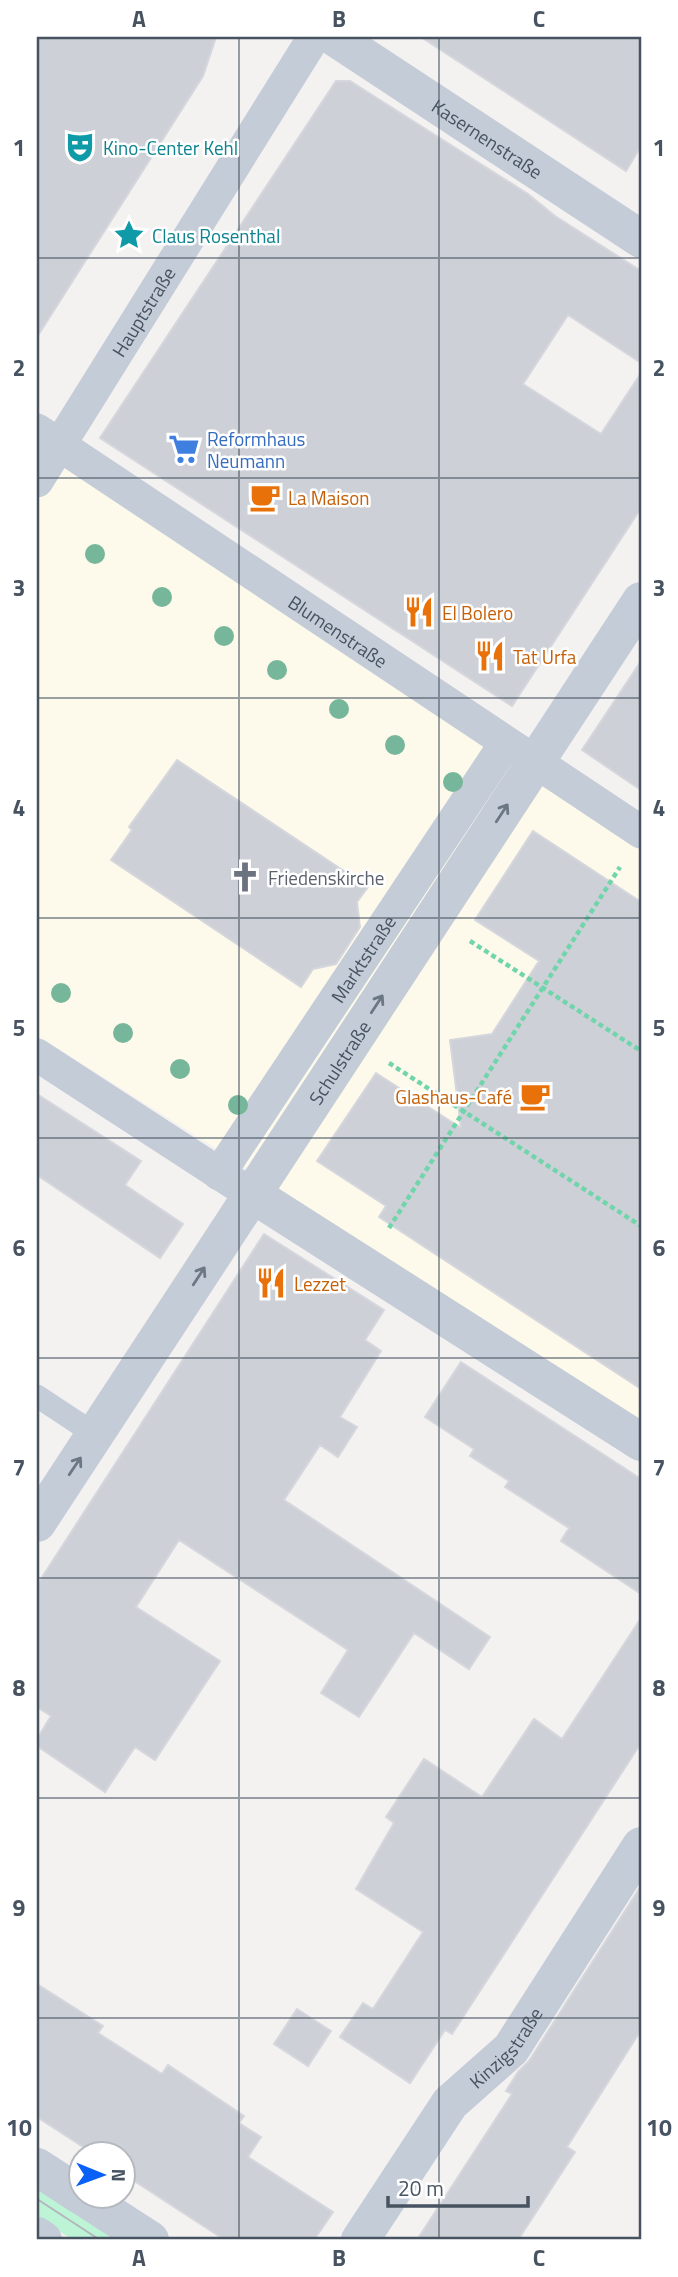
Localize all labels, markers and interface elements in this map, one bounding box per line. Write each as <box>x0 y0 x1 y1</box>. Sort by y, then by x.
text: A <box>132 1 146 36</box>
text: B <box>332 1 346 36</box>
text: C <box>533 1 545 36</box>
street label: Kasernenstraße <box>426 91 549 185</box>
text: 1 <box>13 130 25 165</box>
theatre icon: Kino-Center Kehl <box>63 130 97 164</box>
text: 1 <box>653 130 665 165</box>
place label: Kino-Center Kehl <box>103 133 238 162</box>
place icon: Claus Rosenthal <box>112 218 146 252</box>
place label: Claus Rosenthal <box>152 221 280 250</box>
street label: Hauptstraße <box>104 261 182 362</box>
text: 2 <box>13 350 25 385</box>
text: 2 <box>653 350 665 385</box>
place label: Reformhaus Neumann <box>207 424 306 475</box>
supermarket icon: Reformhaus Neumann <box>167 432 201 466</box>
cafe icon: La Maison <box>248 480 282 514</box>
place label: La Maison <box>288 483 370 512</box>
text: 3 <box>13 570 25 605</box>
text: 3 <box>653 570 665 605</box>
street label: Blumenstraße <box>283 587 394 674</box>
restaurant icon: El Bolero <box>402 595 436 629</box>
place label: El Bolero <box>442 598 513 627</box>
restaurant icon: Tat Urfa <box>473 639 507 673</box>
place label: Tat Urfa <box>513 642 577 671</box>
text: 4 <box>13 790 25 825</box>
text: 4 <box>653 790 665 825</box>
one-way arrow <box>495 804 509 824</box>
church icon: Friedenskirche <box>228 860 262 894</box>
place label: Friedenskirche <box>268 863 384 892</box>
street label: Marktstraße <box>323 909 402 1008</box>
one-way arrow <box>370 994 384 1014</box>
text: 5 <box>13 1010 25 1045</box>
text: 5 <box>653 1010 665 1045</box>
street label: Schulstraße <box>301 1014 377 1110</box>
cafe icon: Glashaus-Café <box>518 1079 552 1113</box>
place label: Glashaus-Café <box>395 1082 512 1111</box>
text: 6 <box>13 1230 26 1265</box>
text: 6 <box>653 1230 666 1265</box>
one-way arrow <box>192 1266 206 1286</box>
restaurant icon: Lezzet <box>254 1266 288 1300</box>
place label: Lezzet <box>294 1269 346 1298</box>
text: 7 <box>13 1450 25 1485</box>
text: 7 <box>653 1450 665 1485</box>
one-way arrow <box>68 1457 82 1477</box>
text: 8 <box>13 1670 26 1705</box>
text: 8 <box>653 1670 666 1705</box>
text: 9 <box>13 1890 26 1925</box>
text: 9 <box>653 1890 666 1925</box>
street label: Kinzigstraße <box>462 2001 549 2095</box>
text: 10 <box>6 2110 32 2145</box>
text: 10 <box>646 2110 672 2145</box>
north arrow <box>66 2140 136 2210</box>
scale bar <box>388 2165 528 2209</box>
text: N <box>105 2168 134 2182</box>
text: 20 m <box>398 2172 444 2204</box>
text: A <box>132 2240 146 2275</box>
text: B <box>332 2240 346 2275</box>
text: C <box>533 2240 545 2275</box>

